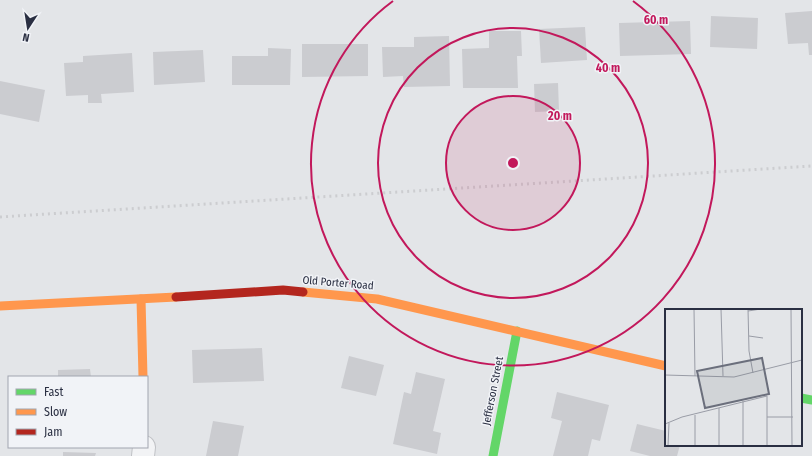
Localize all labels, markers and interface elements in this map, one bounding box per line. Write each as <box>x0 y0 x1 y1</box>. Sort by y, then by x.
north arrow <box>8 8 48 48</box>
text: 60 m <box>644 13 668 27</box>
text: N <box>21 30 31 44</box>
text: 40 m <box>596 61 620 75</box>
text: 20 m <box>547 109 572 123</box>
centre of rings <box>506 156 520 170</box>
street label: Old Porter Road <box>302 273 374 293</box>
inset map <box>665 309 802 446</box>
street label: Jefferson Street <box>480 355 506 427</box>
legend <box>8 376 148 448</box>
text: Fast <box>44 385 63 399</box>
text: Slow <box>44 405 67 419</box>
text: Jam <box>44 425 62 439</box>

